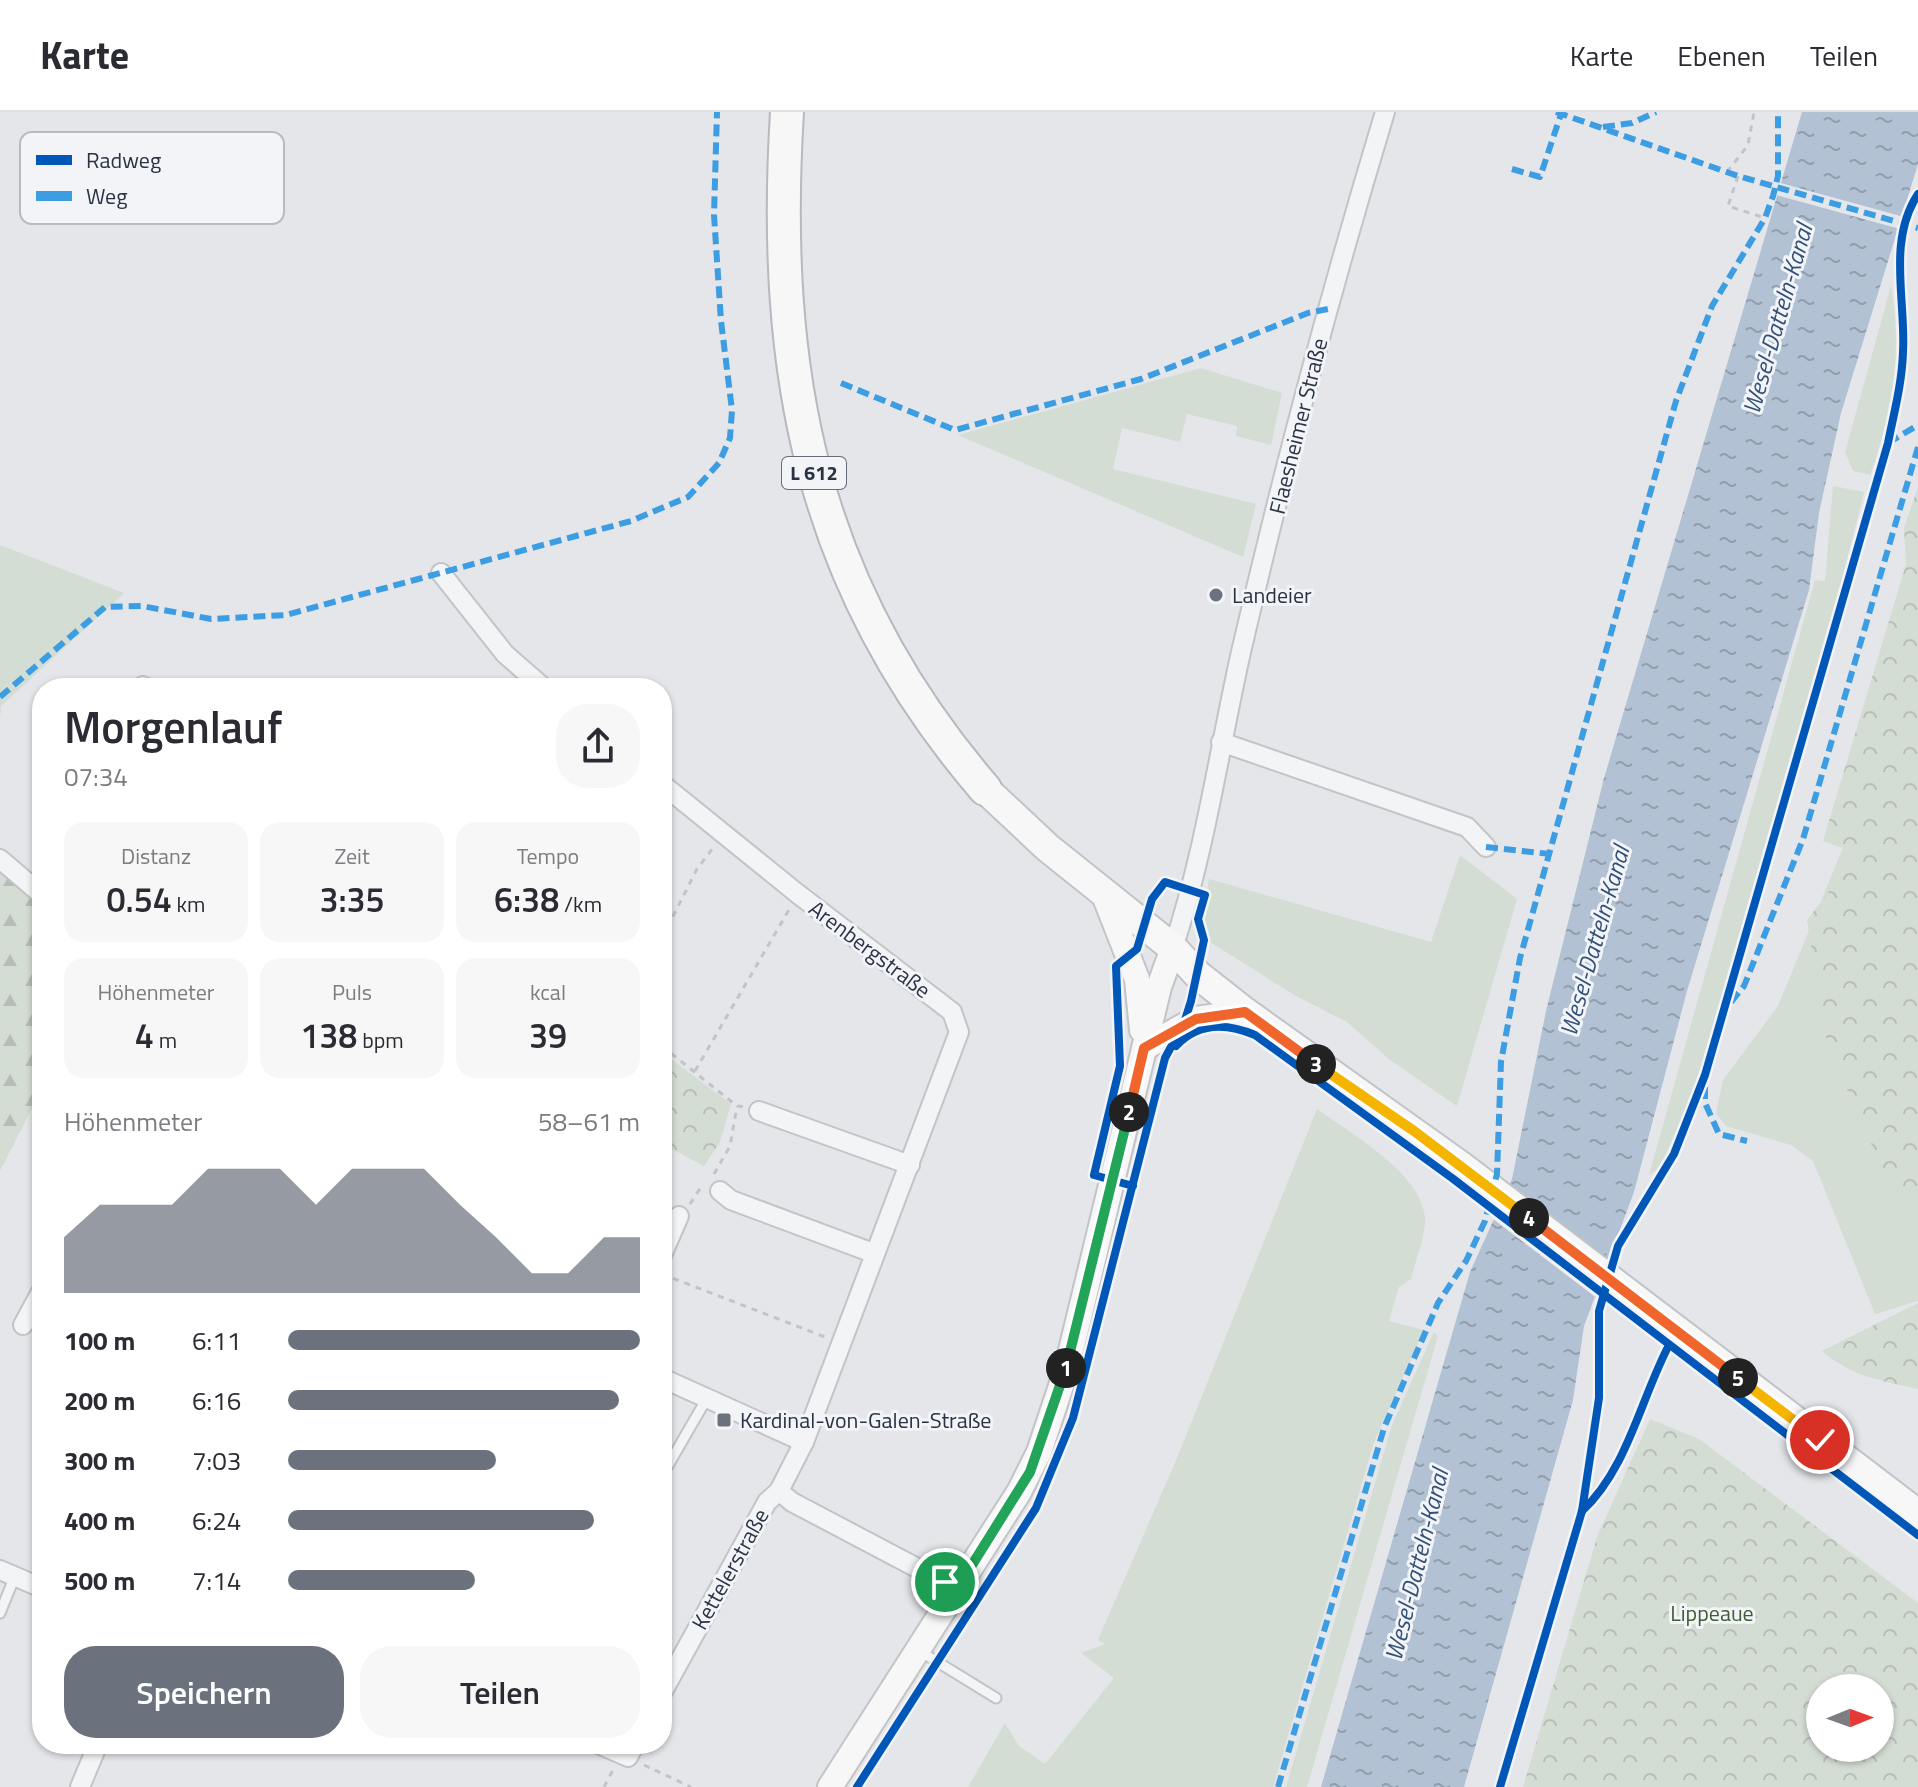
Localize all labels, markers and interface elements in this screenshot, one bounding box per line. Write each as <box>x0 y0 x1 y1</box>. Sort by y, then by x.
text: Karte <box>40 26 129 84</box>
text: Karte <box>1570 34 1633 77</box>
text: Ebenen <box>1677 34 1766 77</box>
text: Teilen <box>1810 34 1878 77</box>
legend <box>20 132 284 224</box>
text: Radweg <box>86 143 161 177</box>
text: Weg <box>86 179 127 213</box>
water label: Wesel-Datteln-Kanal <box>1733 217 1822 418</box>
street label: Flaesheimer Straße <box>1260 334 1336 518</box>
road number: L 612 <box>782 457 846 489</box>
place label: Landeier <box>1232 578 1312 612</box>
marker: Landeier <box>1207 586 1225 604</box>
text: Morgenlauf <box>64 693 282 760</box>
button: share <box>556 704 640 788</box>
text: 07:34 <box>64 757 128 796</box>
text: Distanz <box>121 839 191 873</box>
text: Zeit <box>334 839 370 873</box>
text: Tempo <box>517 839 579 873</box>
water label: Wesel-Datteln-Kanal <box>1550 839 1639 1040</box>
text: 0.54 <box>106 873 172 925</box>
text: 3:35 <box>319 873 385 925</box>
text: 6:38 <box>494 873 559 925</box>
text: km <box>172 887 206 921</box>
text: /km <box>559 887 602 921</box>
street label: Arenbergstraße <box>802 892 938 1006</box>
text: Höhenmeter <box>98 975 214 1009</box>
text: Puls <box>332 975 372 1009</box>
text: kcal <box>530 975 566 1009</box>
text: 4 <box>135 1009 154 1061</box>
text: 138 <box>300 1009 357 1061</box>
text: 39 <box>529 1009 567 1061</box>
text: m <box>154 1023 177 1057</box>
text: bpm <box>357 1023 404 1057</box>
pin: 3 <box>1296 1044 1336 1084</box>
text: 3 <box>1310 1047 1322 1081</box>
pin: 2 <box>1109 1092 1149 1132</box>
text: 2 <box>1123 1095 1135 1129</box>
text: Höhenmeter <box>64 1102 202 1141</box>
text: 58–61 m <box>538 1102 640 1141</box>
pin: 4 <box>1509 1198 1549 1238</box>
text: 4 <box>1523 1201 1535 1235</box>
text: 100 m <box>64 1321 135 1360</box>
text: 6:11 <box>192 1321 241 1360</box>
pin: 1 <box>1046 1348 1086 1388</box>
text: 1 <box>1060 1351 1072 1385</box>
pin: 5 <box>1718 1358 1758 1398</box>
text: 5 <box>1732 1361 1744 1395</box>
text: 200 m <box>64 1381 135 1420</box>
text: 6:16 <box>192 1381 241 1420</box>
place label: Kardinal-von-Galen-Straße <box>740 1403 991 1437</box>
pin <box>1786 1406 1854 1474</box>
marker: Kardinal-von-Galen-Straße <box>715 1411 733 1429</box>
icon: check <box>1798 1418 1842 1462</box>
text: 300 m <box>64 1441 135 1480</box>
text: 7:03 <box>192 1441 241 1480</box>
water label: Wesel-Datteln-Kanal <box>1375 1462 1458 1664</box>
text: 400 m <box>64 1501 135 1540</box>
text: 6:24 <box>192 1501 241 1540</box>
street label: Kettelerstraße <box>683 1502 777 1636</box>
pin <box>911 1548 979 1616</box>
icon: arrive <box>923 1560 967 1604</box>
text: 500 m <box>64 1561 135 1600</box>
text: 7:14 <box>192 1561 241 1600</box>
park label: Lippeaue <box>1670 1596 1754 1630</box>
button: Speichern <box>64 1646 344 1738</box>
button: Teilen <box>360 1646 640 1738</box>
north arrow <box>1806 1674 1894 1762</box>
map controls <box>1806 1674 1894 1762</box>

